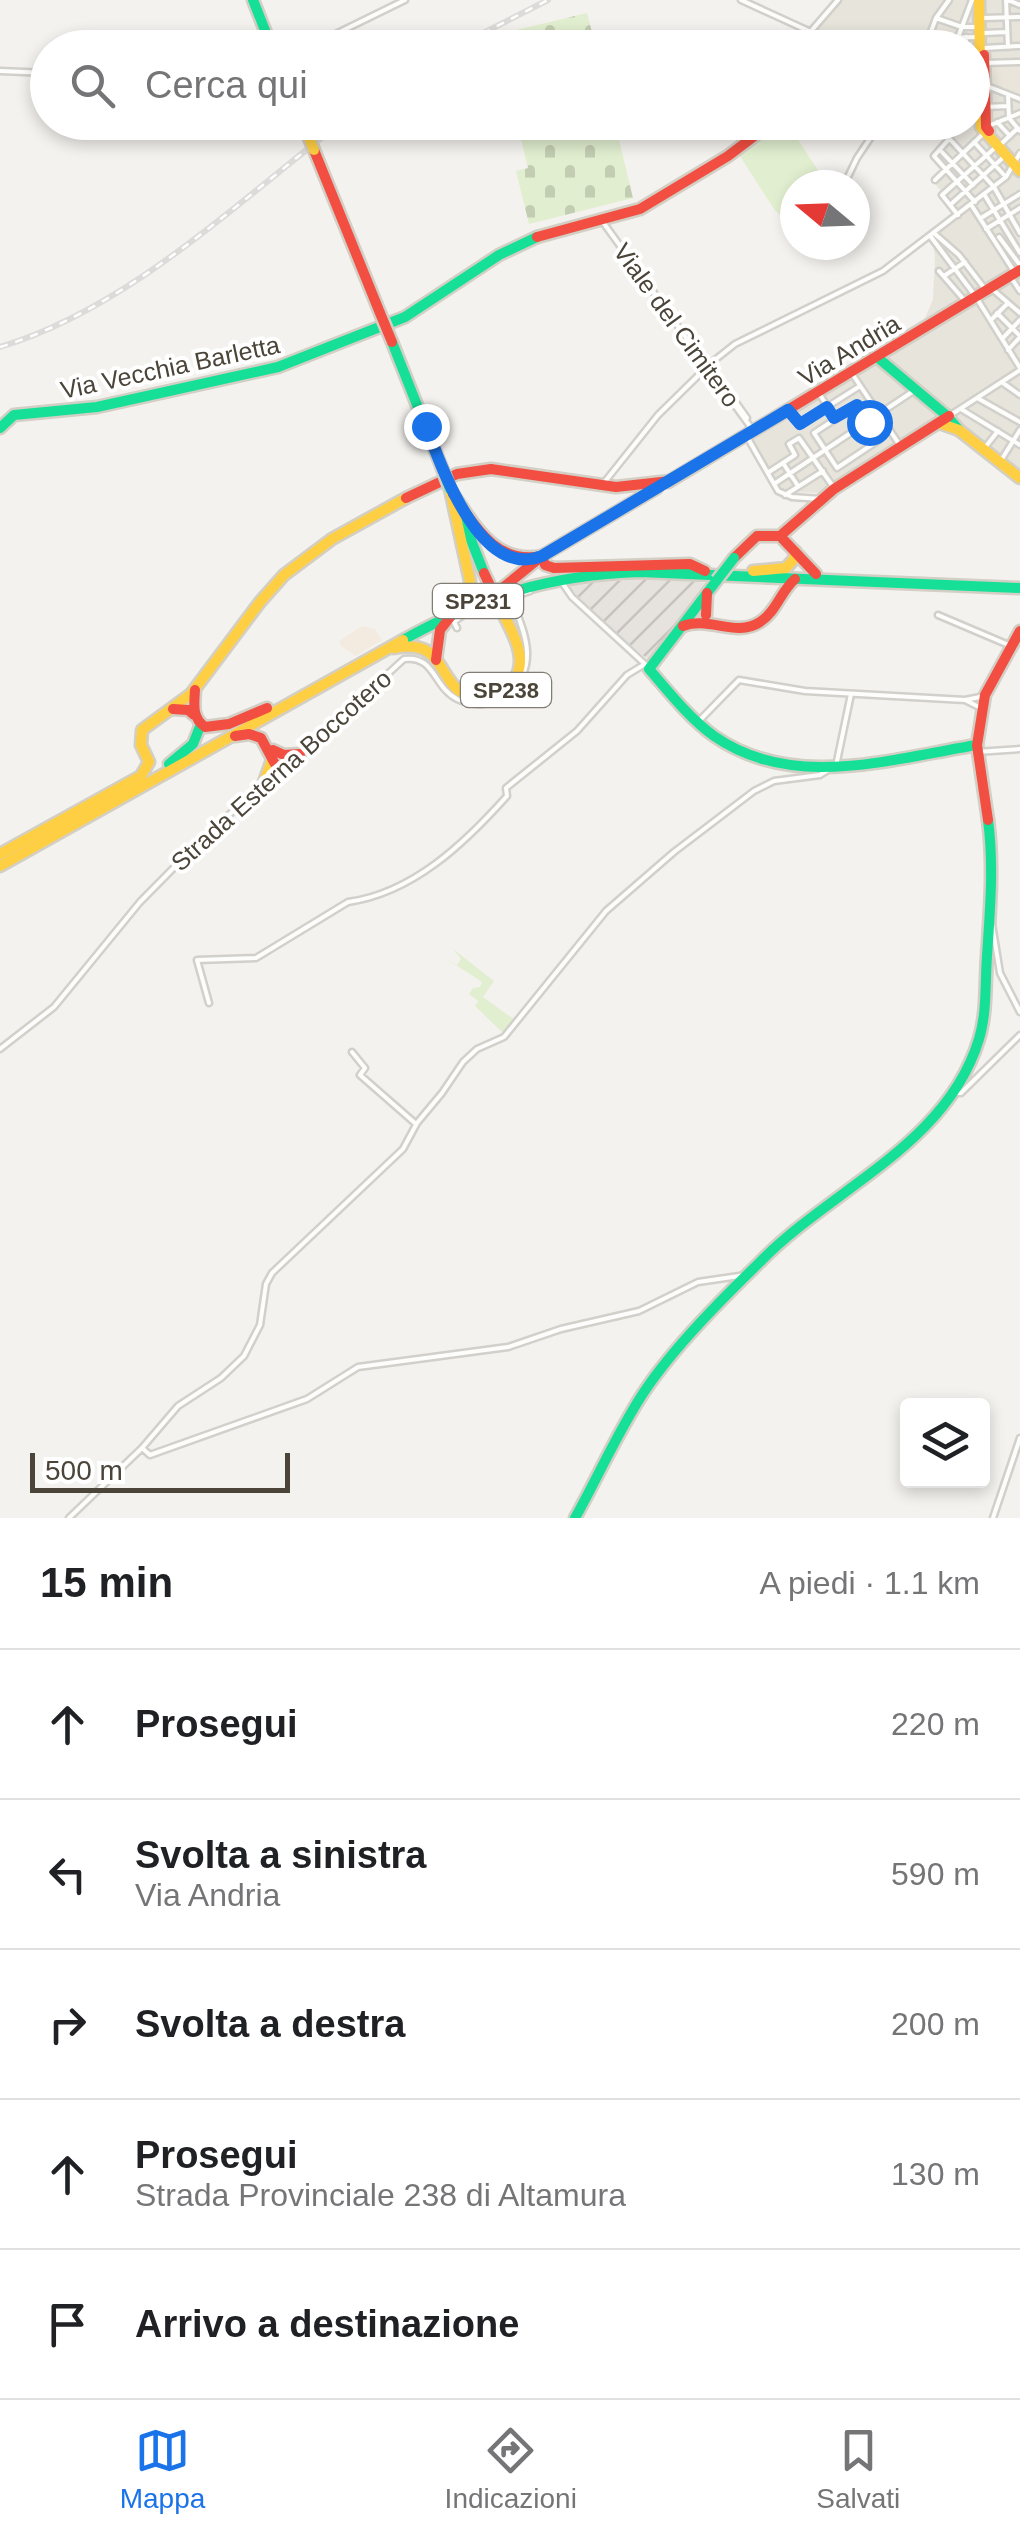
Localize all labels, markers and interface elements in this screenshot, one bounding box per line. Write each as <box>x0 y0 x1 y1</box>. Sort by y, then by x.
search box <box>30 30 990 140</box>
icon: search <box>65 58 120 113</box>
text: Cerca qui <box>145 64 308 106</box>
north arrow <box>780 170 870 260</box>
street label: Viale del Cimitero <box>608 238 746 412</box>
street label: Via Andria <box>793 309 905 391</box>
street label: Via Vecchia Barletta <box>58 330 282 404</box>
route start <box>847 400 893 446</box>
route end <box>404 404 450 450</box>
road number: SP231 <box>433 584 523 618</box>
street label: Strada Esterna Boccotero <box>165 664 397 876</box>
road number: SP238 <box>461 673 551 707</box>
map controls <box>900 1398 990 1488</box>
button: layers <box>900 1398 990 1488</box>
scale bar <box>30 1448 290 1492</box>
text: 500 m <box>45 1455 123 1486</box>
text: 15 min <box>40 1559 173 1606</box>
text: A piedi · 1.1 km <box>759 1565 980 1601</box>
icon: ahead <box>40 1697 95 1752</box>
text: Prosegui <box>135 1703 298 1745</box>
text: 220 m <box>891 1706 980 1742</box>
text: Svolta a sinistra <box>135 1834 426 1876</box>
icon: left <box>40 1847 95 1902</box>
text: 590 m <box>891 1856 980 1892</box>
text: Via Andria <box>135 1877 280 1913</box>
icon: right <box>40 1997 95 2052</box>
text: Svolta a destra <box>135 2003 405 2045</box>
text: 200 m <box>891 2006 980 2042</box>
text: Prosegui <box>135 2134 298 2176</box>
icon: ahead <box>40 2147 95 2202</box>
text: 130 m <box>891 2156 980 2192</box>
text: Strada Provinciale 238 di Altamura <box>135 2177 626 2213</box>
icon: arrive <box>40 2297 95 2352</box>
text: Arrivo a destinazione <box>135 2303 519 2345</box>
tab: Mappa <box>120 2423 205 2515</box>
tab: Indicazioni <box>445 2423 577 2515</box>
tab: Salvati <box>816 2423 900 2515</box>

